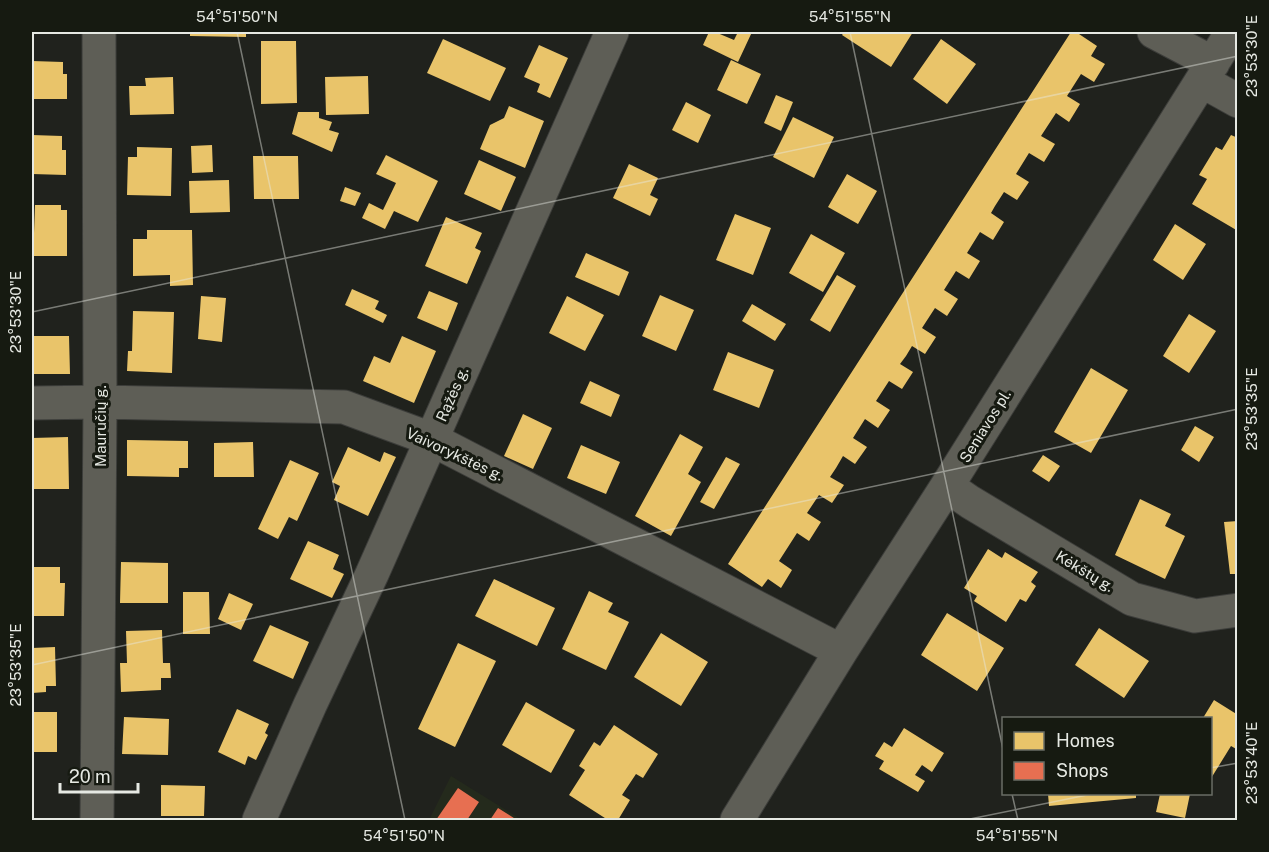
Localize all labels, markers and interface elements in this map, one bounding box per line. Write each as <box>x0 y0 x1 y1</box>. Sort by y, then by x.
text: 54°51'50"N <box>196 8 278 25</box>
text: 54°51'55"N <box>809 8 891 25</box>
text: 23°53'30"E <box>1243 15 1260 97</box>
text: 23°53'30"E <box>7 271 24 353</box>
street label: Rąžės g. <box>432 364 472 424</box>
text: 23°53'35"E <box>1243 368 1260 450</box>
street label: Mauručių g. <box>92 385 109 467</box>
street label: Seniavos pl. <box>956 386 1014 466</box>
street label: Vaivorykštės g. <box>404 424 506 484</box>
street label: Kėkštų g. <box>1053 547 1117 595</box>
text: 23°53'35"E <box>7 624 24 706</box>
legend <box>1002 717 1212 795</box>
text: 23°53'40"E <box>1243 722 1260 804</box>
text: Homes <box>1056 730 1115 751</box>
scale bar <box>60 756 138 794</box>
text: Shops <box>1056 760 1108 781</box>
text: 20 m <box>69 766 111 787</box>
text: 54°51'50"N <box>363 827 445 844</box>
text: 54°51'55"N <box>976 827 1058 844</box>

